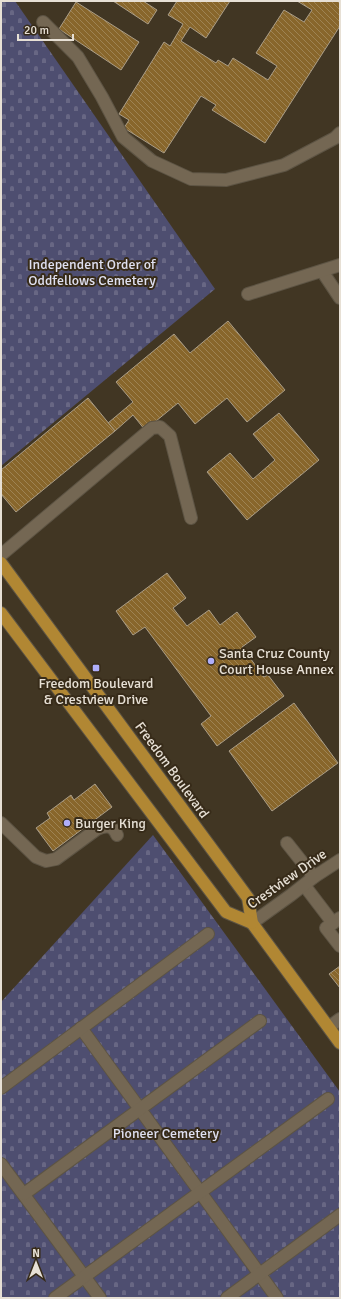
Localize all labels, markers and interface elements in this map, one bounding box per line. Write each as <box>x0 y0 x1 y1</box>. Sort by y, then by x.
scale bar <box>18 16 73 42</box>
text: 20 m <box>24 23 49 38</box>
park label: Independent Order of Oddfellows Cemetery <box>28 256 157 289</box>
place label: Santa Cruz County Court House Annex <box>219 645 334 678</box>
marker: Santa Cruz County Court House Annex <box>206 656 216 666</box>
marker: Freedom Boulevard & Crestview Drive <box>91 663 101 673</box>
place label: Freedom Boulevard & Crestview Drive <box>39 675 153 708</box>
street label: Freedom Boulevard <box>131 719 213 821</box>
place label: Burger King <box>75 815 146 832</box>
marker: Burger King <box>62 818 72 828</box>
street label: Crestview Drive <box>244 845 330 913</box>
park label: Pioneer Cemetery <box>113 1125 220 1142</box>
north arrow <box>16 1243 56 1283</box>
text: N <box>32 1247 40 1260</box>

